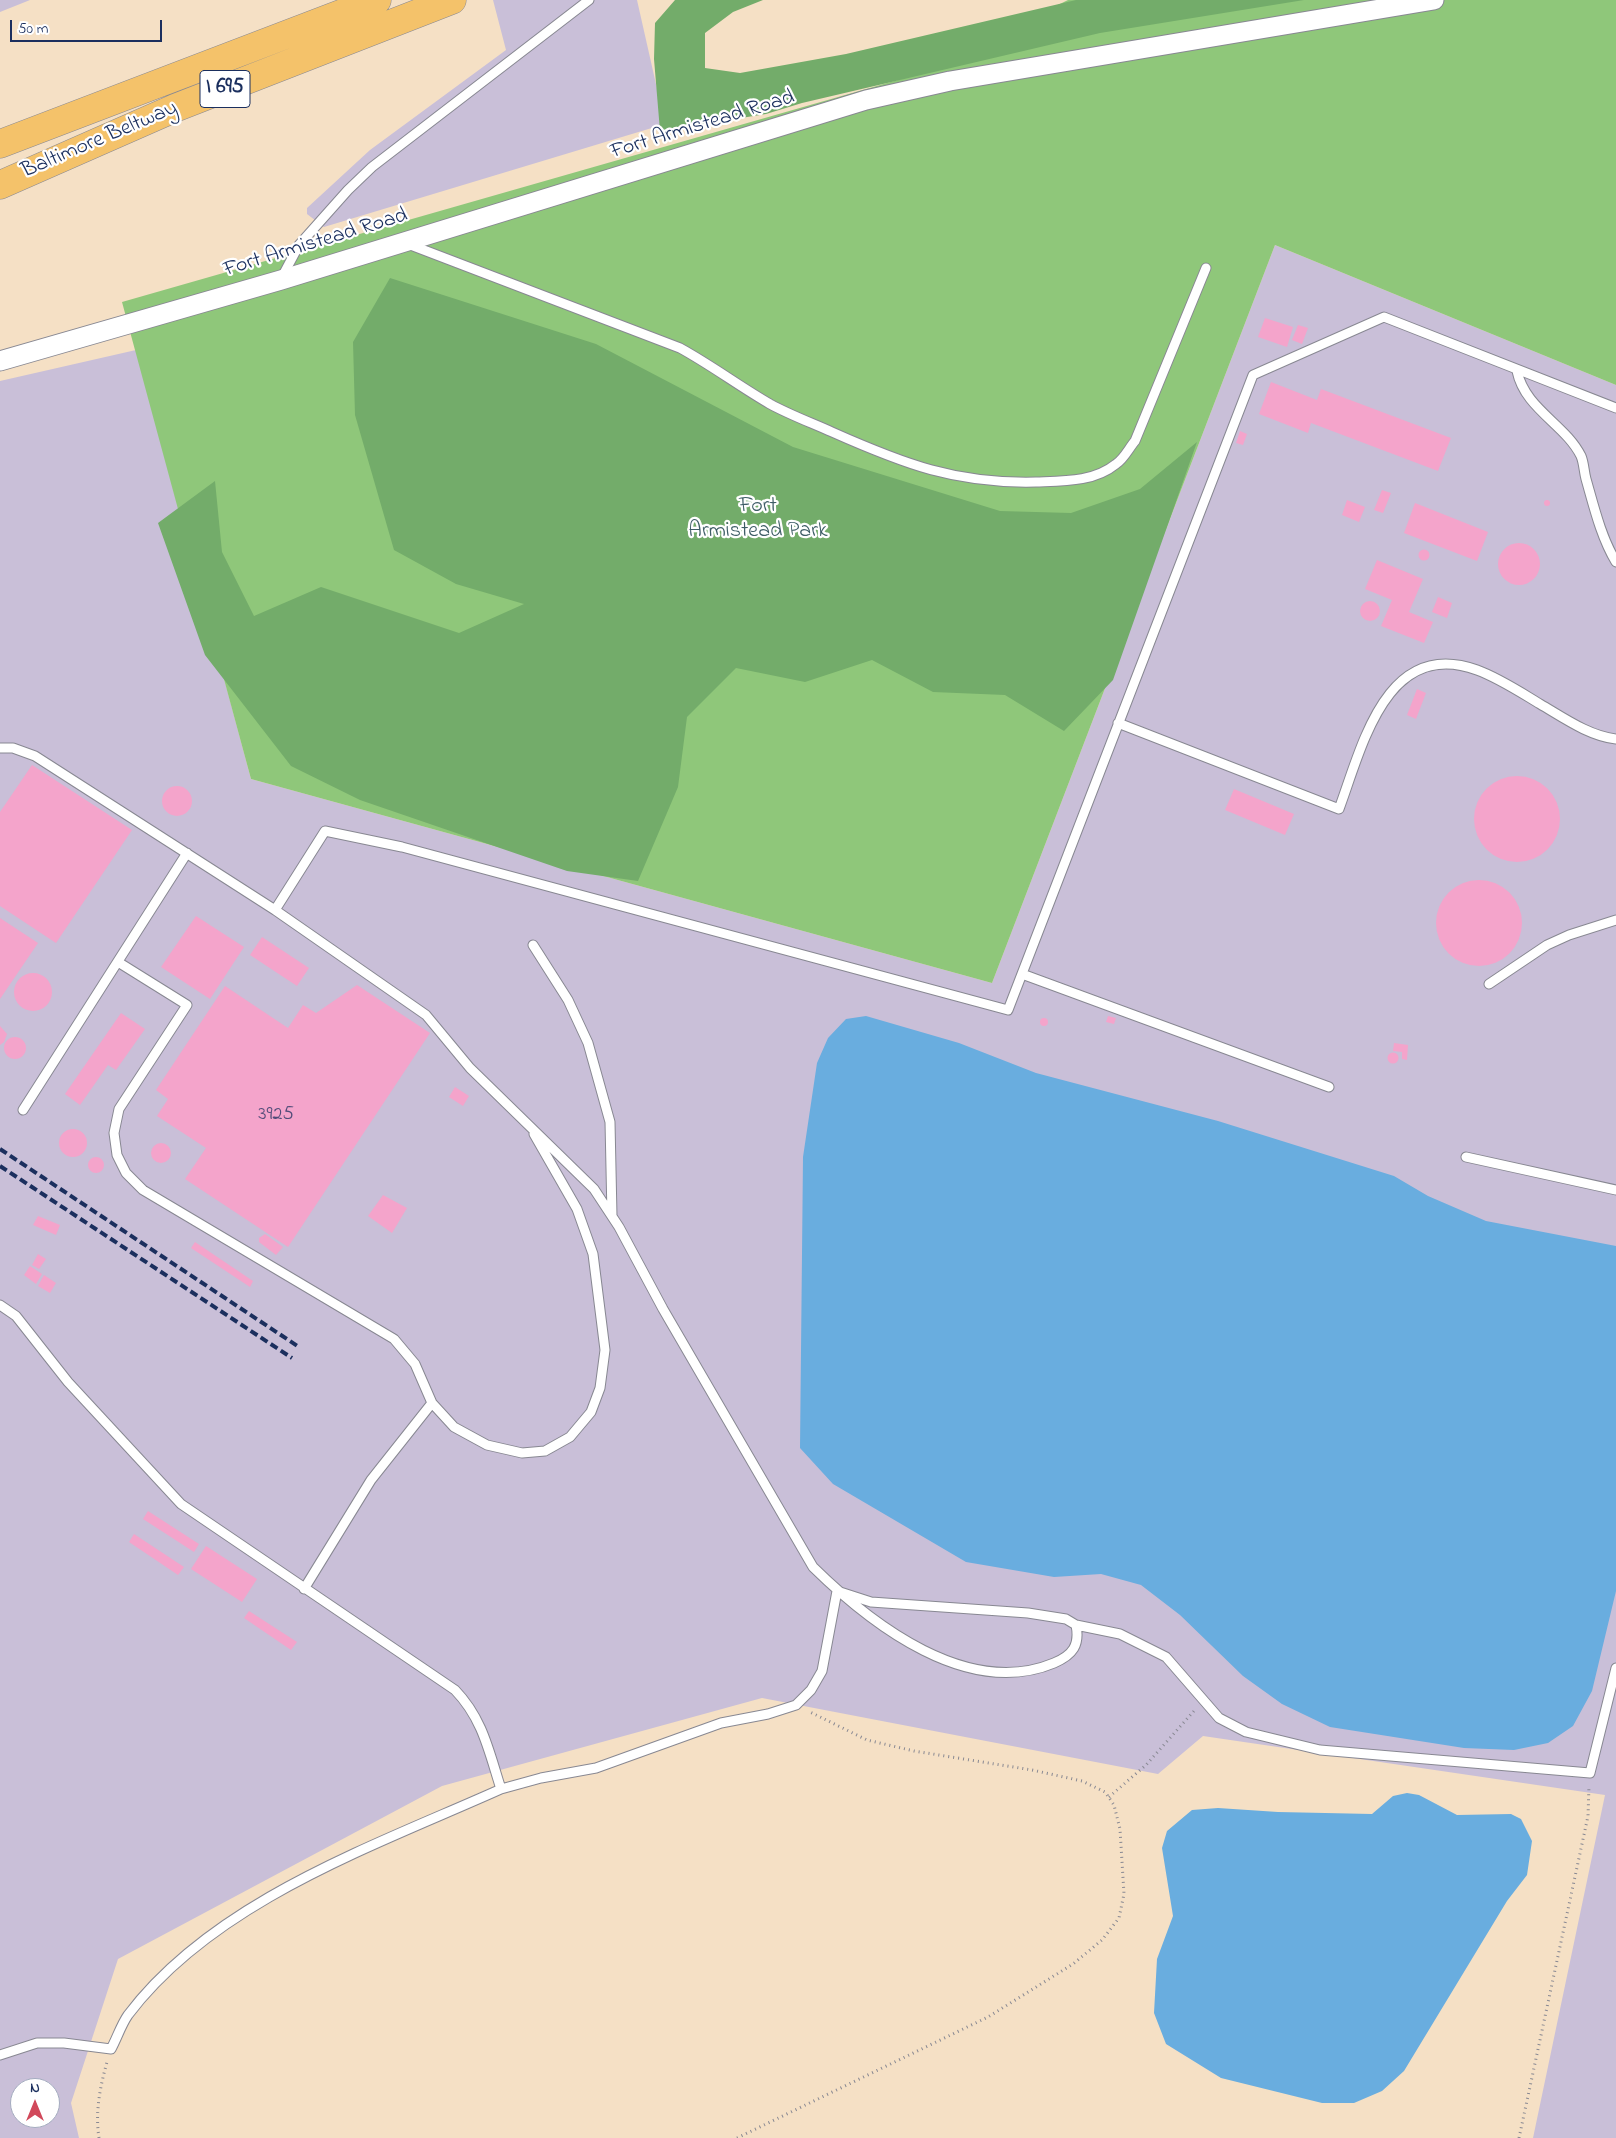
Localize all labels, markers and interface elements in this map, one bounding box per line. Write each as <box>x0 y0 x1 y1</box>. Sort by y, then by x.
scale bar <box>12 10 165 42</box>
text: 50 m <box>18 18 48 40</box>
road number: I 695 <box>200 70 250 108</box>
street label: Fort Armistead Road <box>608 85 798 167</box>
street label: Baltimore Beltway <box>18 96 182 186</box>
street label: Fort Armistead Road <box>221 203 411 285</box>
park label: Fort Armistead Park <box>688 494 828 546</box>
house number: 3925 <box>258 1104 294 1128</box>
north arrow <box>10 2078 60 2128</box>
text: N <box>30 2078 40 2099</box>

